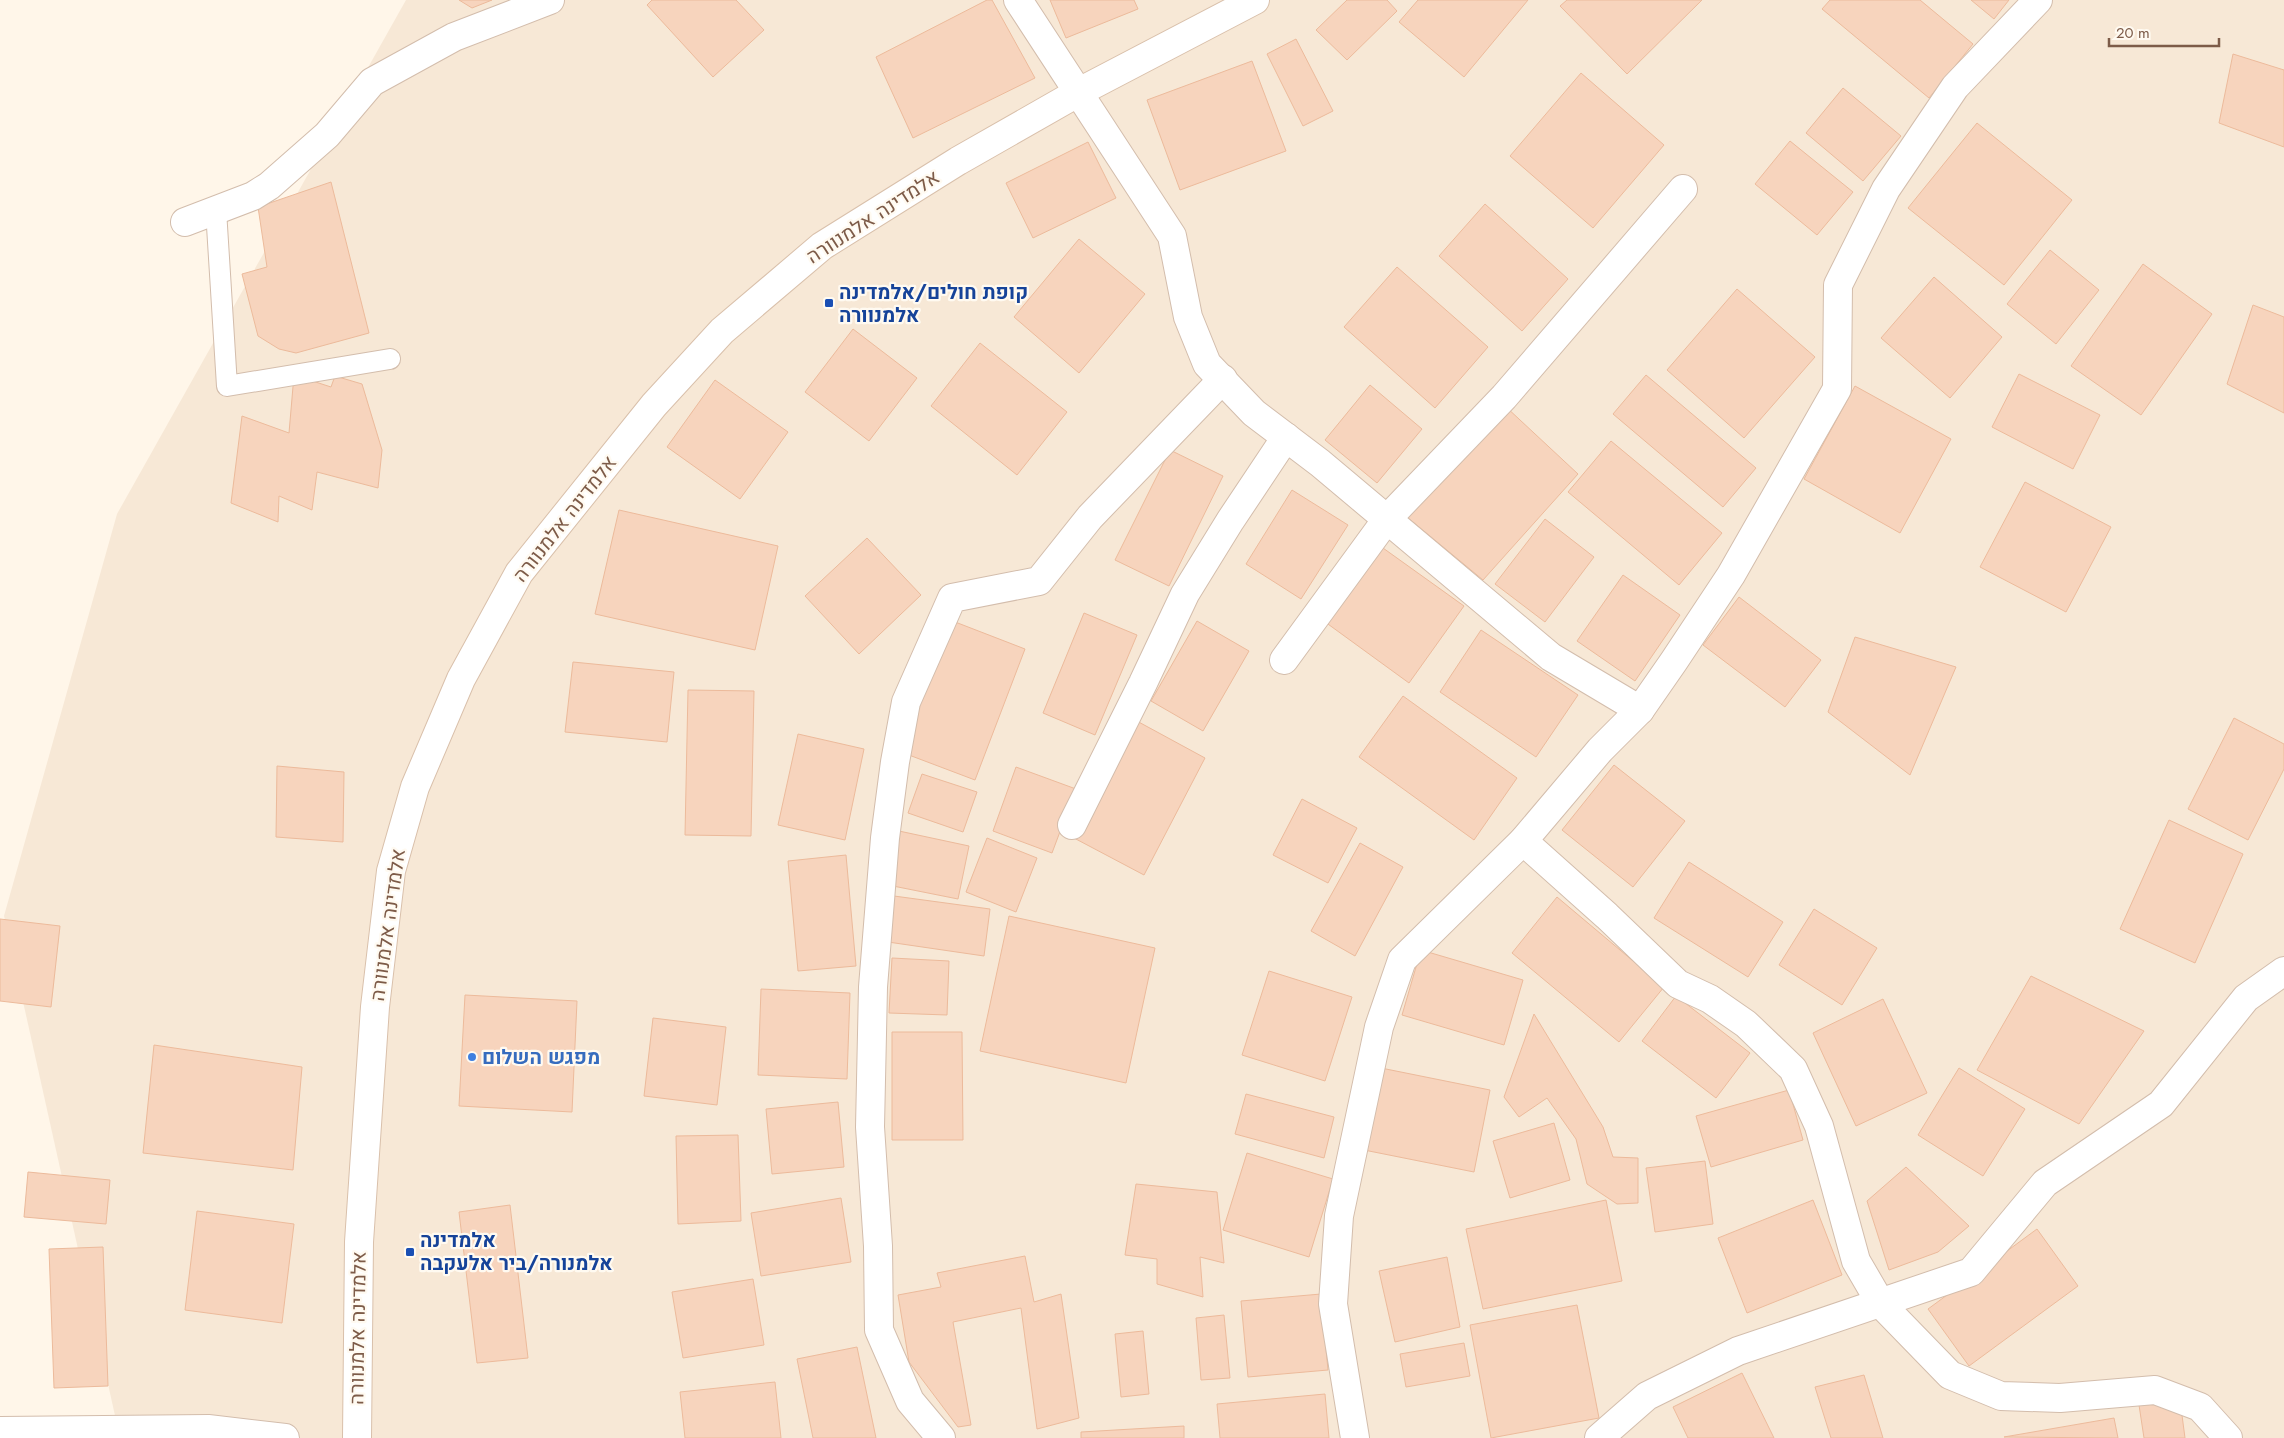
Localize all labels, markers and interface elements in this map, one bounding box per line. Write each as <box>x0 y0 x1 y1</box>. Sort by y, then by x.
scale bar <box>2109 15 2219 47</box>
text: 20 m <box>2116 22 2150 44</box>
street label: אלמדינה אלמנוורה <box>801 163 945 271</box>
place label: קופת חולים/אלמדינה אלמנוורה <box>839 278 1028 330</box>
marker: קופת חולים/אלמדינה אלמנוורה <box>823 297 835 309</box>
street label: אלמדינה אלמנוורה <box>506 450 624 588</box>
street label: אלמדינה אלמנוורה <box>363 847 413 1003</box>
place label: מפגש השלום <box>482 1043 600 1072</box>
marker: מפגש השלום <box>466 1051 478 1063</box>
place label: אלמדינה אלמנורה/ביר אלעקבה <box>420 1226 613 1278</box>
marker: אלמדינה אלמנורה/ביר אלעקבה <box>404 1246 416 1258</box>
street label: אלמדינה אלמנוורה <box>342 1251 374 1405</box>

